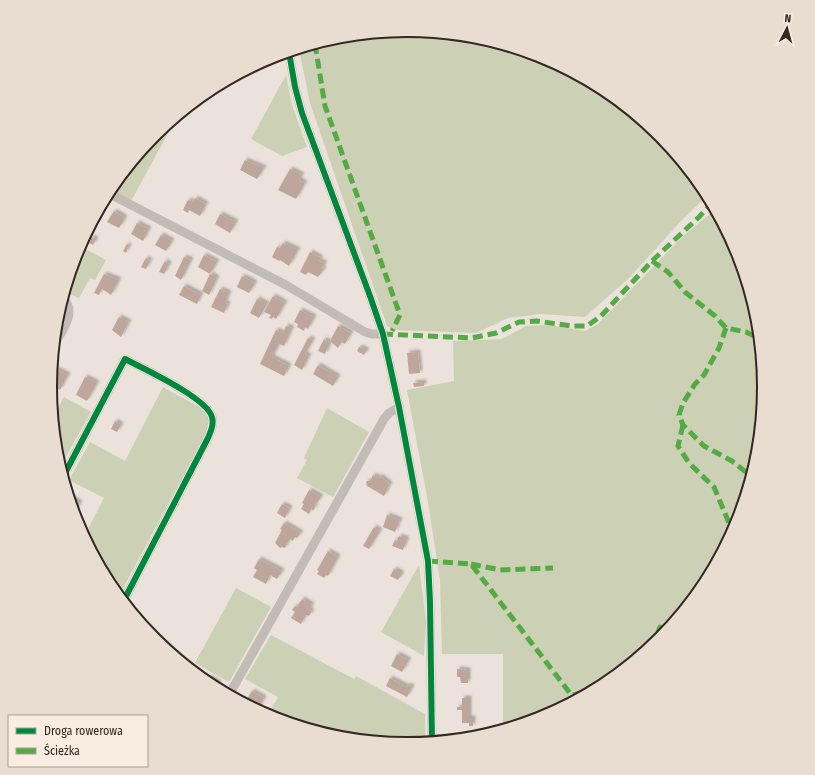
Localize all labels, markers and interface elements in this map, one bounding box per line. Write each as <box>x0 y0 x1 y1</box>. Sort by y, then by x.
north arrow <box>767 8 807 48</box>
text: N <box>784 12 792 25</box>
legend <box>8 715 148 767</box>
text: Droga rowerowa <box>44 724 123 738</box>
text: Ścieżka <box>44 743 80 758</box>

